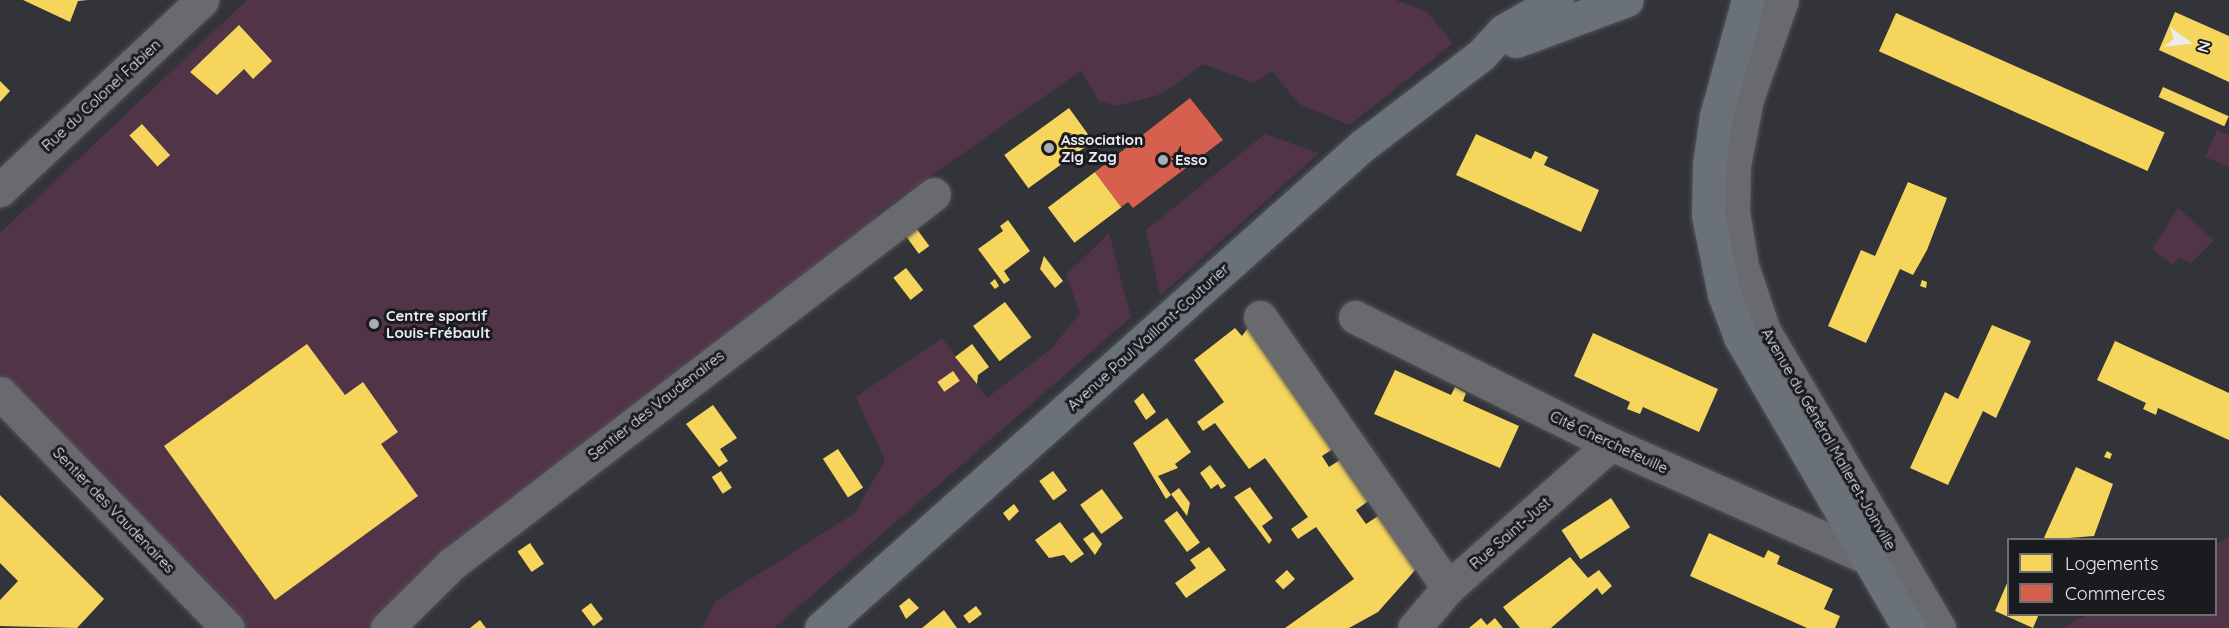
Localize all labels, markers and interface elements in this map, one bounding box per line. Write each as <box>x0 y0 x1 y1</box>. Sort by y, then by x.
north arrow <box>2157 12 2217 72</box>
street label: Rue du Colonel Fabien <box>38 35 164 155</box>
text: N <box>2193 38 2216 55</box>
place label: Association Zig Zag <box>1061 130 1143 165</box>
marker: Association Zig Zag <box>1042 141 1056 155</box>
place label: Esso <box>1175 151 1207 169</box>
marker: Esso <box>1156 153 1170 167</box>
street label: Avenue Paul Vaillant-Couturier <box>1064 260 1232 414</box>
place label: Centre sportif Louis-Frébault <box>386 306 490 341</box>
marker: Centre sportif Louis-Frébault <box>367 317 381 331</box>
street label: Avenue du Général Malleret-Joinville <box>1758 325 1900 553</box>
street label: Sentier des Vaudenaires <box>584 346 728 464</box>
street label: Cité Cherchefeuille <box>1547 407 1671 477</box>
street label: Sentier des Vaudenaires <box>49 443 179 577</box>
street label: Rue Saint-Just <box>1466 493 1554 573</box>
legend <box>2007 538 2217 616</box>
text: Logements <box>2065 552 2158 575</box>
text: Commerces <box>2065 582 2165 605</box>

